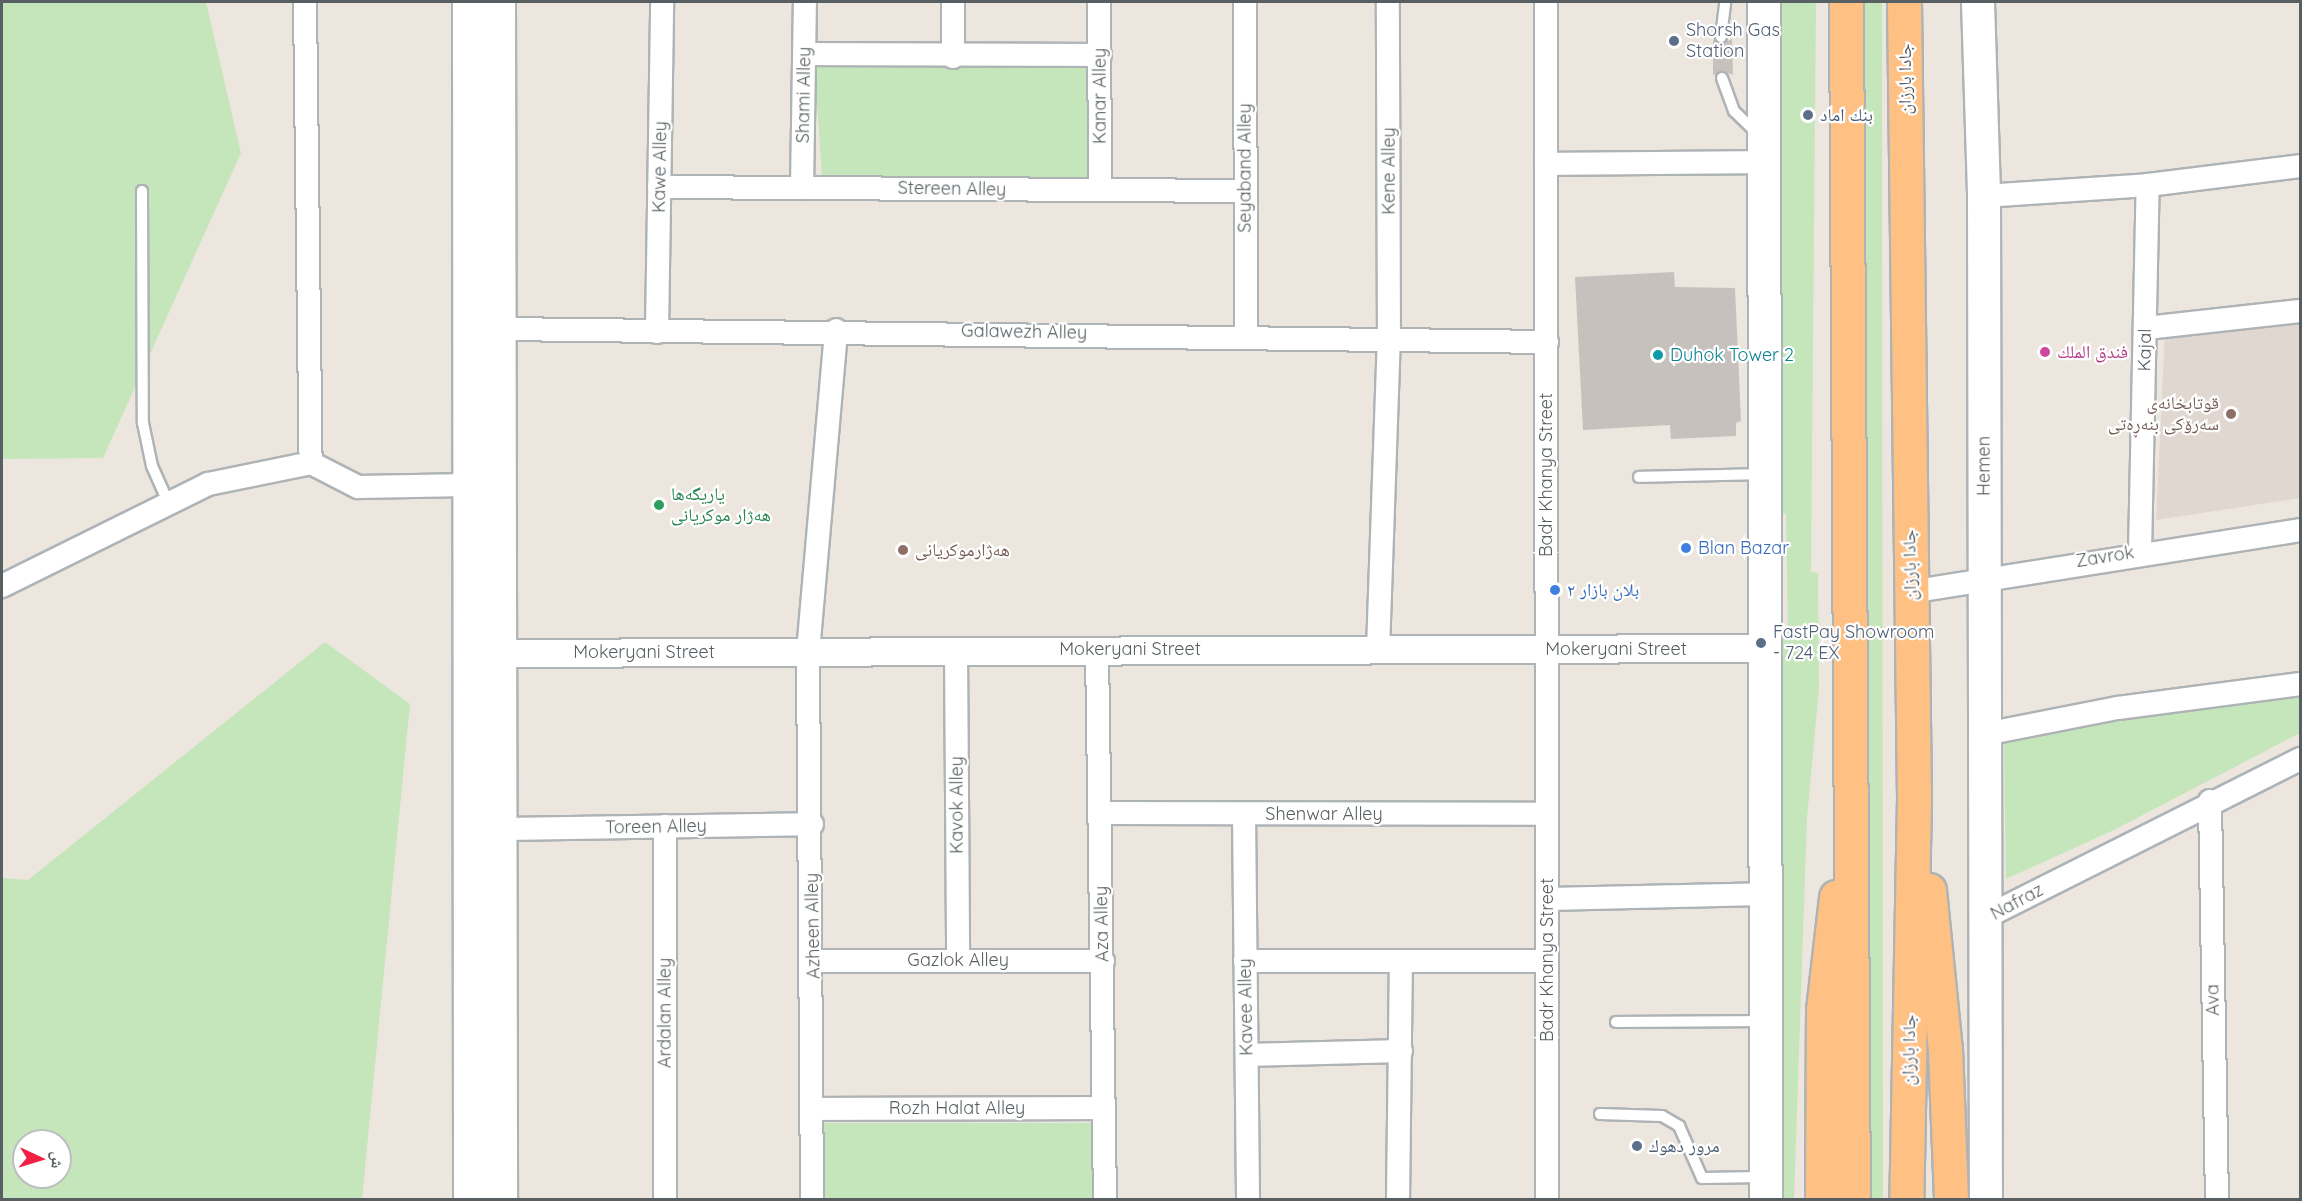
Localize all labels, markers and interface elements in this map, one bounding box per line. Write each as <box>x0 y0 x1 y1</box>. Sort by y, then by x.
place label: Shorsh Gas Station <box>1686 20 1780 63</box>
marker: Shorsh Gas Station <box>1667 34 1681 48</box>
street label: جادا بارزان <box>1894 44 1916 114</box>
street label: Shami Alley <box>792 47 816 143</box>
street label: Kanar Alley <box>1089 48 1111 144</box>
street label: Seyaband Alley <box>1234 103 1256 233</box>
place label: بنك اماد <box>1820 104 1873 126</box>
marker: بنك اماد <box>1801 108 1815 122</box>
street label: Kawe Alley <box>648 121 672 213</box>
street label: Kene Alley <box>1378 127 1400 215</box>
street label: Stereen Alley <box>898 177 1006 201</box>
street label: Galawezh Alley <box>961 320 1087 344</box>
street label: Kajal <box>2134 328 2156 372</box>
place label: فندق الملك <box>2057 341 2128 363</box>
place label: Duhok Tower 2 <box>1670 344 1794 366</box>
marker: فندق الملك <box>2038 345 2052 359</box>
marker: Duhok Tower 2 <box>1651 348 1665 362</box>
street label: Badr Khanya Street <box>1535 393 1557 557</box>
place label: قوتابخانەی سەرۆکی بنەڕەتی <box>2108 393 2219 436</box>
marker: قوتابخانەی سەرۆکی بنەڕەتی <box>2224 407 2238 421</box>
street label: Hemen <box>1973 436 1995 496</box>
place label: یاریگەها هەژار موکریانی <box>671 484 771 526</box>
marker: یاریگەها هەژار موکریانی <box>652 498 666 512</box>
street label: جادا بارزان <box>1899 529 1921 601</box>
place label: Blan Bazar <box>1698 537 1789 559</box>
place label: ھەژارموکریانی <box>915 539 1010 561</box>
marker: Blan Bazar <box>1679 541 1693 555</box>
street label: Zavrok <box>2074 542 2136 572</box>
marker: ھەژارموکریانی <box>896 543 910 557</box>
place label: بلان بازار ٢ <box>1567 579 1639 601</box>
marker: بلان بازار ٢ <box>1548 583 1562 597</box>
place label: FastPay Showroom - 724 EX <box>1773 622 1934 664</box>
marker: FastPay Showroom - 724 EX <box>1754 636 1768 650</box>
street label: Mokeryani Street <box>1059 638 1201 660</box>
street label: Mokeryani Street <box>1545 638 1687 660</box>
street label: Mokeryani Street <box>573 641 715 663</box>
street label: Kavok Alley <box>946 756 968 854</box>
street label: Shenwar Alley <box>1265 803 1383 825</box>
street label: Toreen Alley <box>605 815 707 839</box>
street label: Azheen Alley <box>801 873 825 979</box>
street label: Badr Khanya Street <box>1536 878 1558 1042</box>
street label: Nafraz <box>1987 879 2047 925</box>
street label: Aza Alley <box>1091 886 1113 962</box>
street label: Gazlok Alley <box>907 949 1009 971</box>
street label: Ardalan Alley <box>654 958 676 1068</box>
street label: Kavee Alley <box>1234 958 1258 1056</box>
street label: Ava <box>2202 984 2224 1016</box>
street label: جادا بارزان <box>1898 1014 1920 1086</box>
street label: Rozh Halat Alley <box>889 1097 1025 1119</box>
north arrow <box>12 1129 72 1189</box>
place label: مرور دهوك <box>1649 1135 1720 1157</box>
marker: مرور دهوك <box>1630 1139 1644 1153</box>
text: ش <box>47 1151 69 1169</box>

